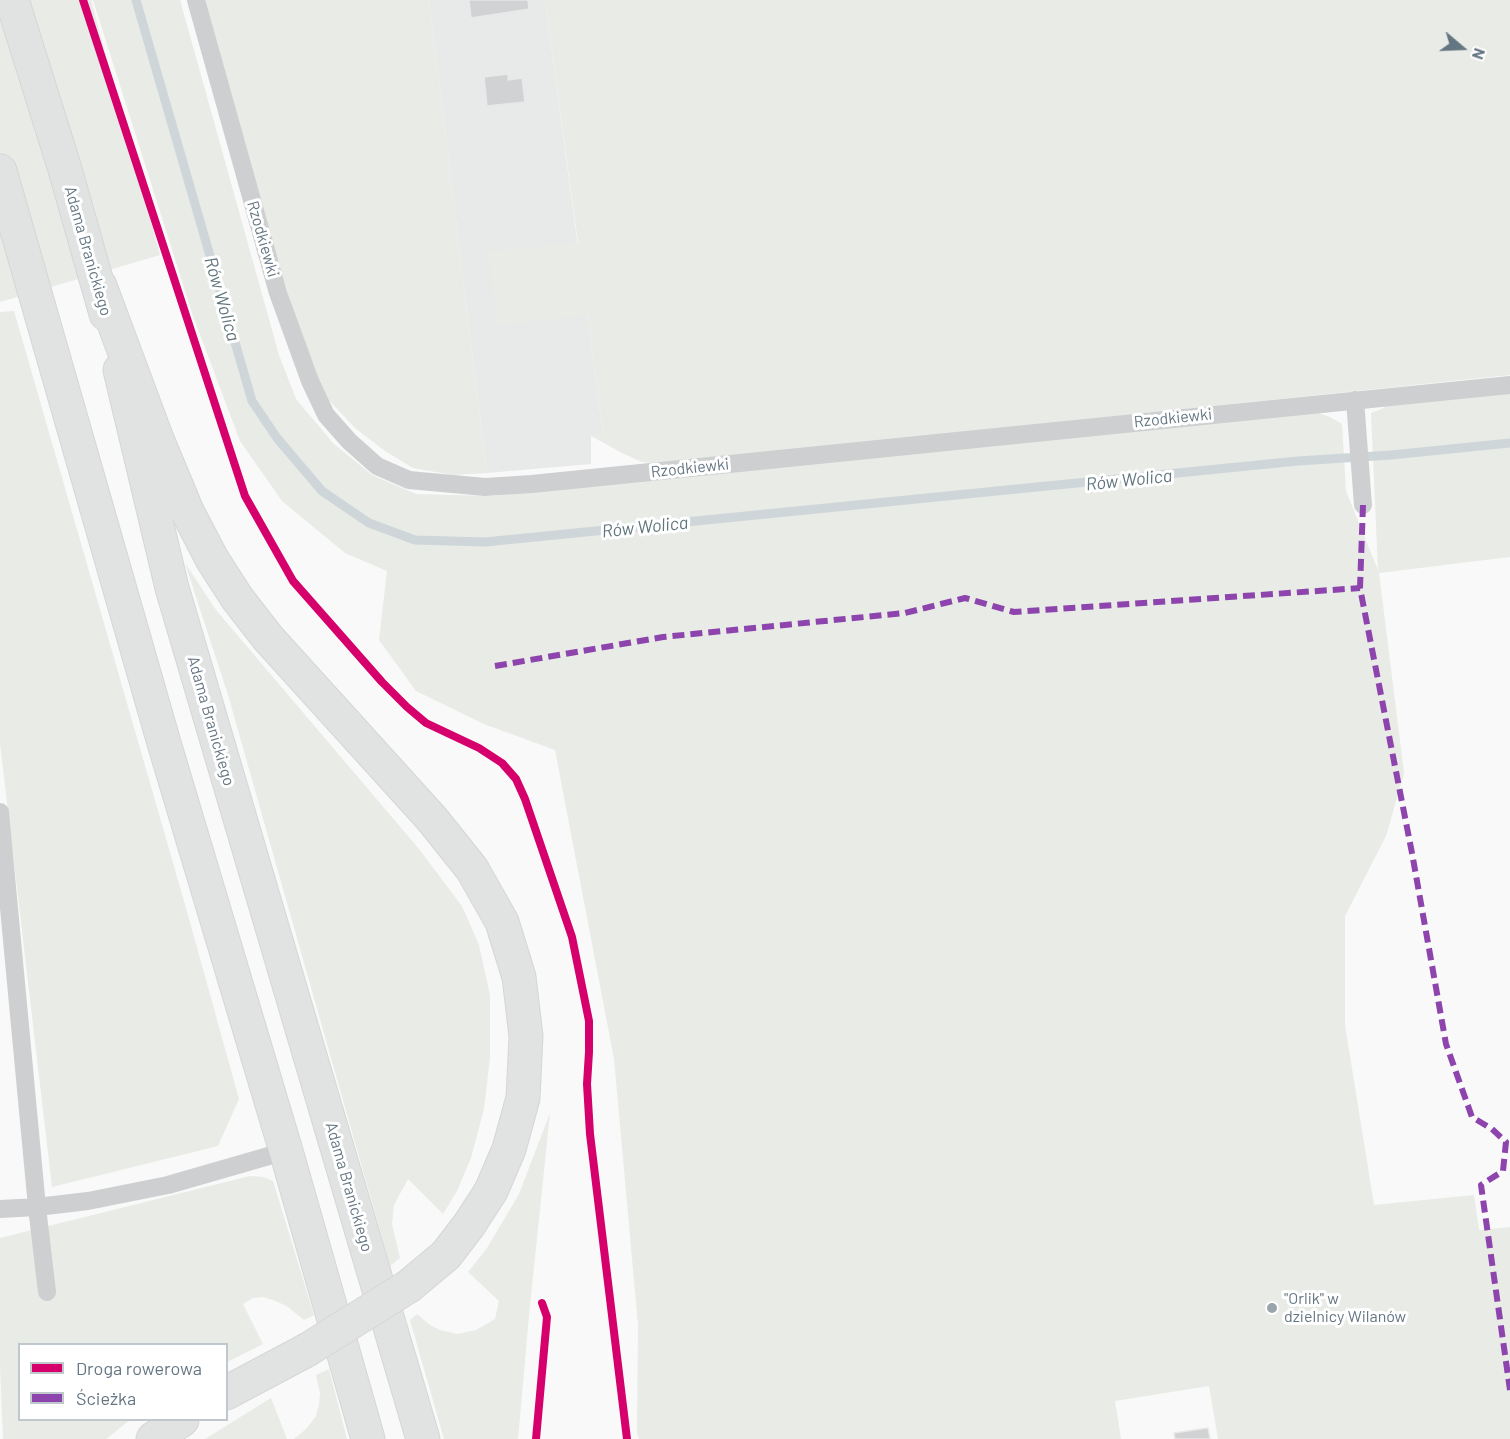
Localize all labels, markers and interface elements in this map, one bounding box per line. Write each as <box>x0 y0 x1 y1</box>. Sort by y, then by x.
north arrow <box>1432 18 1492 78</box>
text: N <box>1469 46 1490 62</box>
street label: Adama Branickiego <box>60 184 116 318</box>
street label: Rzodkiewki <box>243 199 283 279</box>
water label: Rów Wolica <box>200 254 244 344</box>
street label: Rzodkiewki <box>1133 404 1213 432</box>
street label: Rzodkiewki <box>650 454 730 482</box>
water label: Rów Wolica <box>1085 465 1173 495</box>
water label: Rów Wolica <box>601 512 689 542</box>
street label: Adama Branickiego <box>183 654 239 788</box>
street label: Adama Branickiego <box>321 1120 377 1254</box>
place label: "Orlik" w dzielnicy Wilanów <box>1284 1289 1406 1327</box>
marker: "Orlik" w dzielnicy Wilanów <box>1265 1301 1279 1315</box>
legend <box>18 1343 228 1421</box>
text: Droga rowerowa <box>76 1357 202 1379</box>
text: Ścieżka <box>76 1387 136 1409</box>

